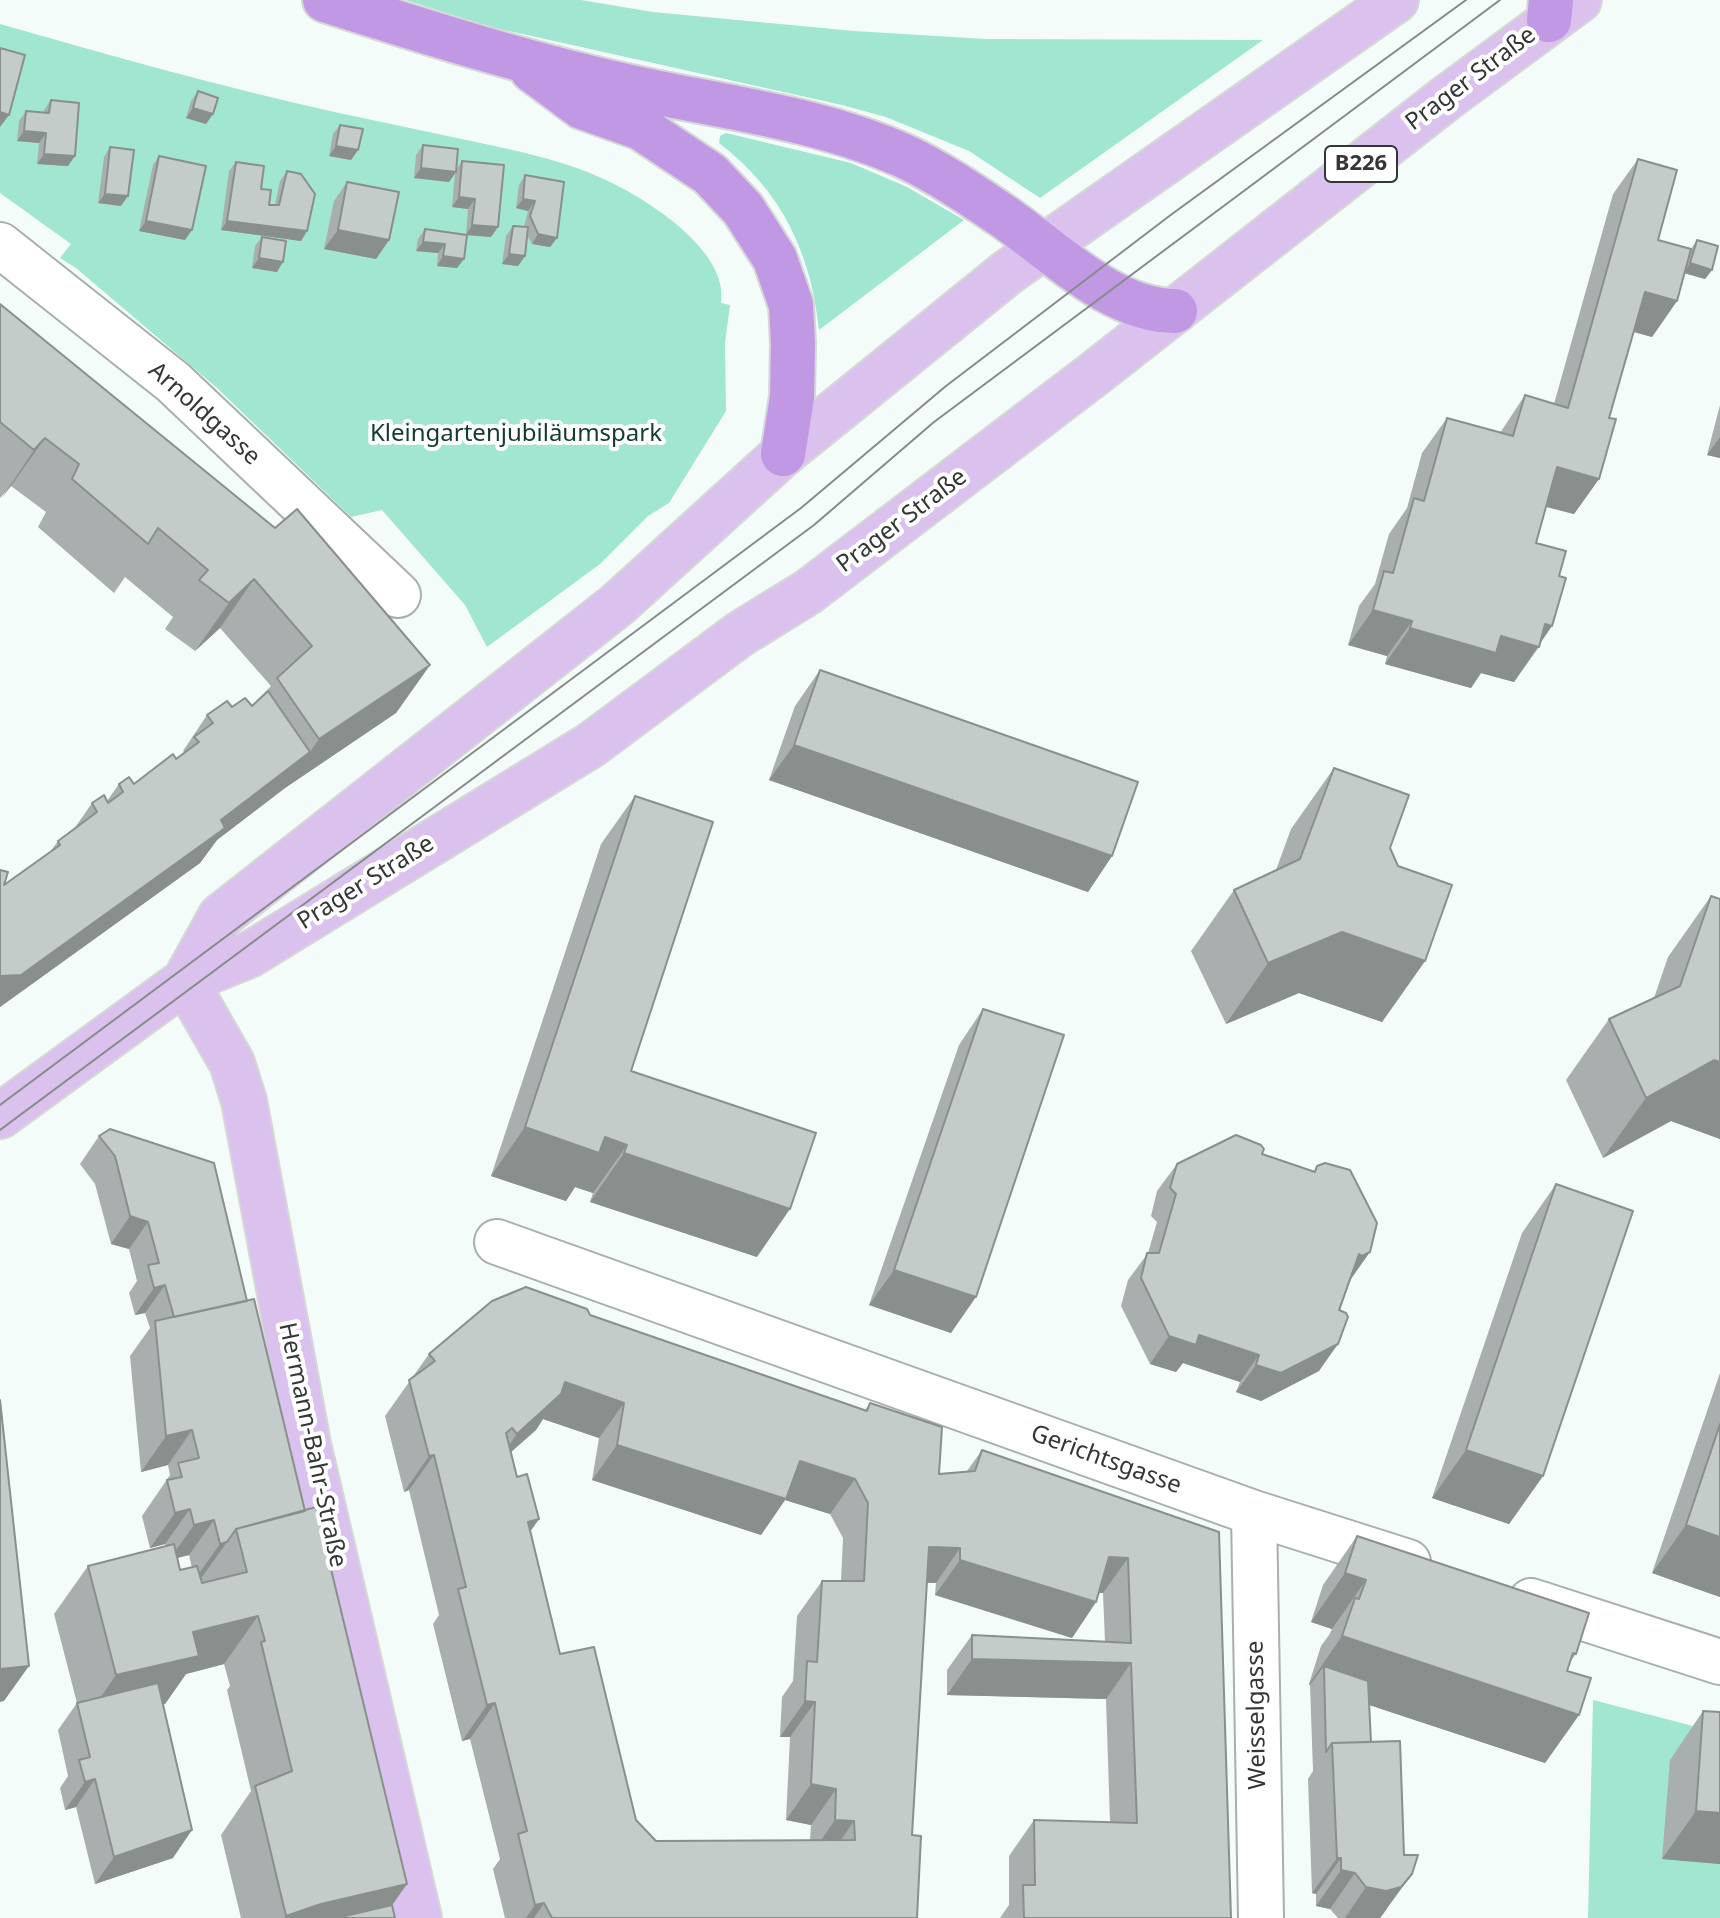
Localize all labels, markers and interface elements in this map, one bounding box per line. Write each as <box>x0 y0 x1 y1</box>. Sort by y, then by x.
street label: Prager Straße <box>1400 21 1542 137</box>
road number: B226 <box>1325 146 1397 182</box>
street label: Arnoldgasse <box>142 356 266 472</box>
park label: Kleingartenjubiläumspark <box>370 420 662 448</box>
street label: Prager Straße <box>831 463 973 579</box>
street label: Prager Straße <box>293 830 439 936</box>
street label: Hermann-Bahr-Straße <box>272 1320 352 1570</box>
street label: Gerichtsgasse <box>1027 1419 1185 1501</box>
street label: Weisselgasse <box>1241 1640 1273 1790</box>

